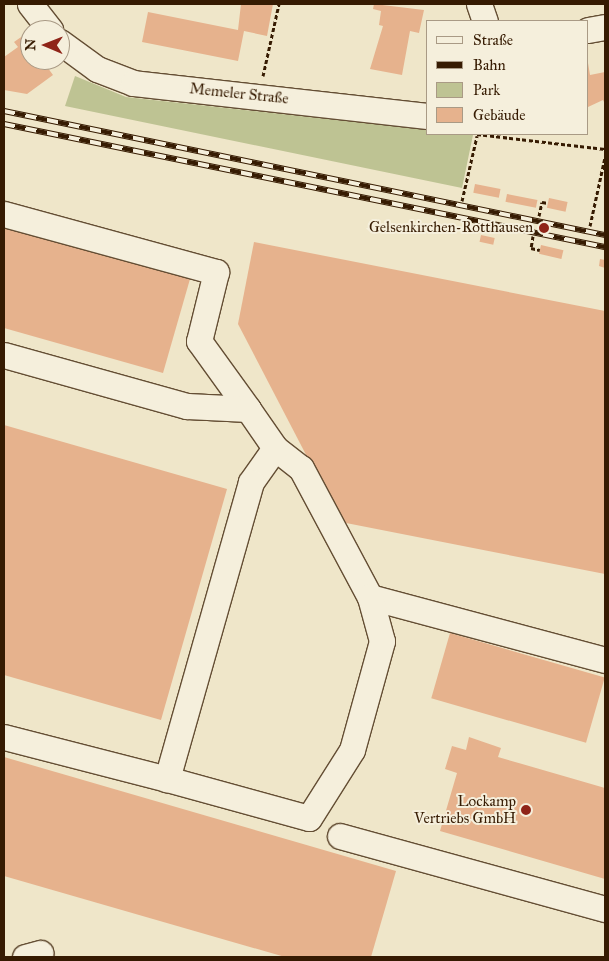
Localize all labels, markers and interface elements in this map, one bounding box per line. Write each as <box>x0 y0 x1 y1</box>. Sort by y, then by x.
north arrow <box>20 20 70 70</box>
legend <box>426 20 589 135</box>
text: Straße <box>473 31 513 49</box>
text: N <box>22 39 39 51</box>
text: Bahn <box>473 56 506 74</box>
street label: Memeler Straße <box>189 80 289 108</box>
text: Park <box>473 81 500 99</box>
text: Gebäude <box>473 106 526 124</box>
place label: Gelsenkirchen-Rotthausen <box>369 219 533 237</box>
marker: Gelsenkirchen-Rotthausen <box>537 221 551 235</box>
place label: Lockamp Vertriebs GmbH <box>414 792 516 827</box>
marker: Lockamp Vertriebs GmbH <box>520 804 532 816</box>

